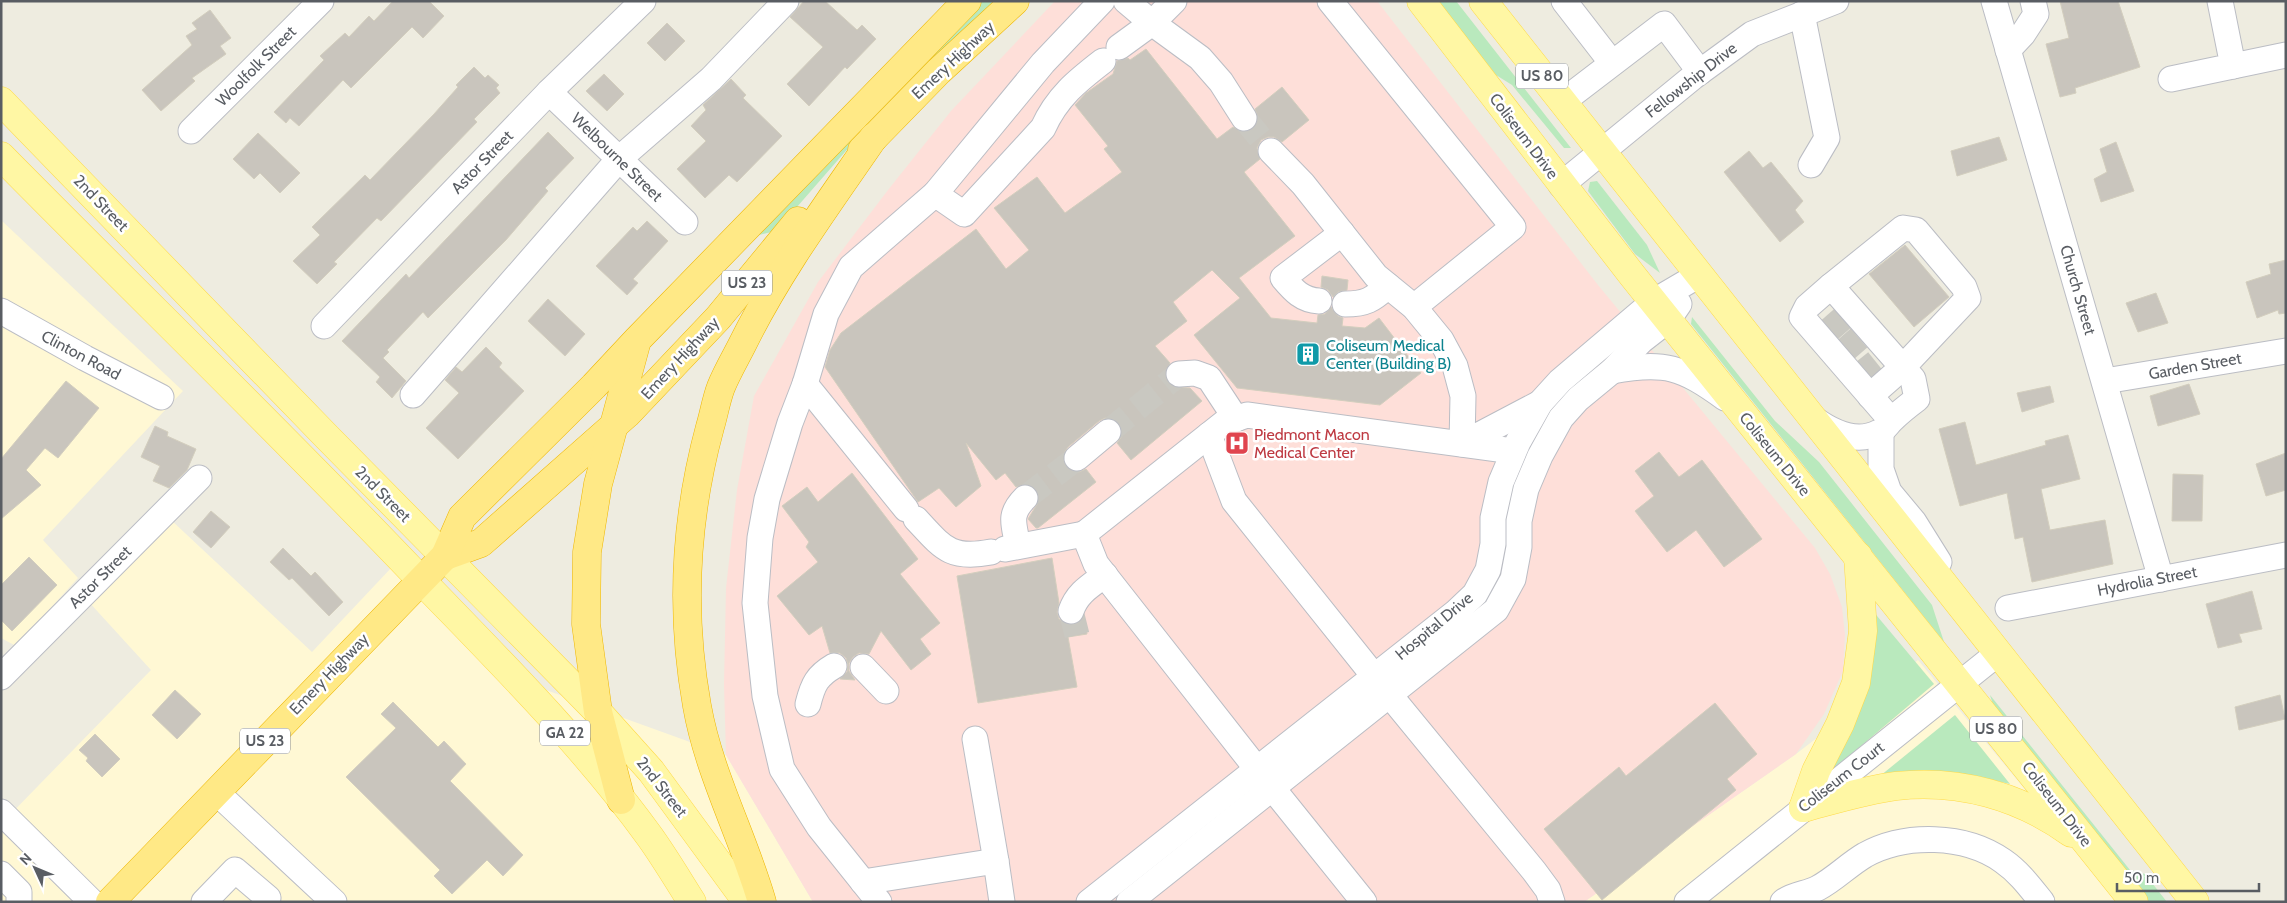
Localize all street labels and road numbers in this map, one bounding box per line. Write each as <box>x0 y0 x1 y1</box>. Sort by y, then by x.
street label: Emery Highway <box>908 17 998 103</box>
street label: Woolfolk Street <box>212 22 300 110</box>
street label: Fellowship Drive <box>1642 38 1740 122</box>
road number: US 80 <box>1516 64 1568 88</box>
street label: Coliseum Drive <box>1486 89 1562 183</box>
street label: Welbourne Street <box>567 109 667 206</box>
street label: Astor Street <box>447 126 517 198</box>
street label: 2nd Street <box>70 171 133 236</box>
street label: Church Street <box>2056 243 2100 338</box>
road number: US 23 <box>722 270 772 296</box>
street label: Emery Highway <box>637 313 723 403</box>
street label: Clinton Road <box>38 326 124 384</box>
street label: Garden Street <box>2147 348 2244 384</box>
street label: Coliseum Drive <box>1735 408 1815 500</box>
street label: 2nd Street <box>351 462 415 526</box>
street label: Astor Street <box>65 541 136 612</box>
street label: Hydrolia Street <box>2096 562 2199 600</box>
street label: Hospital Drive <box>1391 588 1477 664</box>
street label: Emery Highway <box>285 629 373 719</box>
road number: US 80 <box>1970 716 2022 742</box>
road number: GA 22 <box>540 720 590 746</box>
road number: US 23 <box>240 728 290 754</box>
street label: Coliseum Court <box>1794 737 1888 816</box>
street label: 2nd Street <box>633 753 692 821</box>
street label: Coliseum Drive <box>2018 758 2096 850</box>

